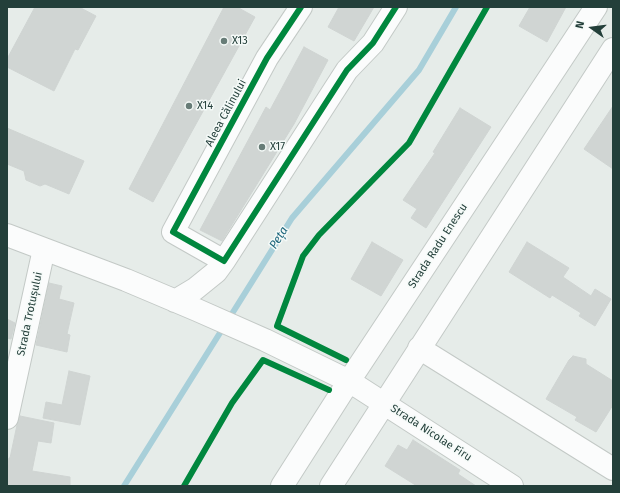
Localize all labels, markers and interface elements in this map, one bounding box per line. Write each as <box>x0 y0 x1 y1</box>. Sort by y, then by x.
north arrow <box>572 8 612 48</box>
text: N <box>573 20 587 30</box>
place label: X13 <box>232 34 248 48</box>
marker: X13 <box>219 36 229 46</box>
street label: Aleea Călinului <box>203 77 249 149</box>
place label: X14 <box>197 99 213 113</box>
marker: X14 <box>184 101 194 111</box>
place label: X17 <box>270 140 285 154</box>
marker: X17 <box>257 142 267 152</box>
street label: Strada Radu Enescu <box>406 201 470 291</box>
water label: Peța <box>267 224 291 252</box>
street label: Strada Trotușului <box>15 271 45 357</box>
street label: Strada Nicolae Firu <box>388 402 474 464</box>

